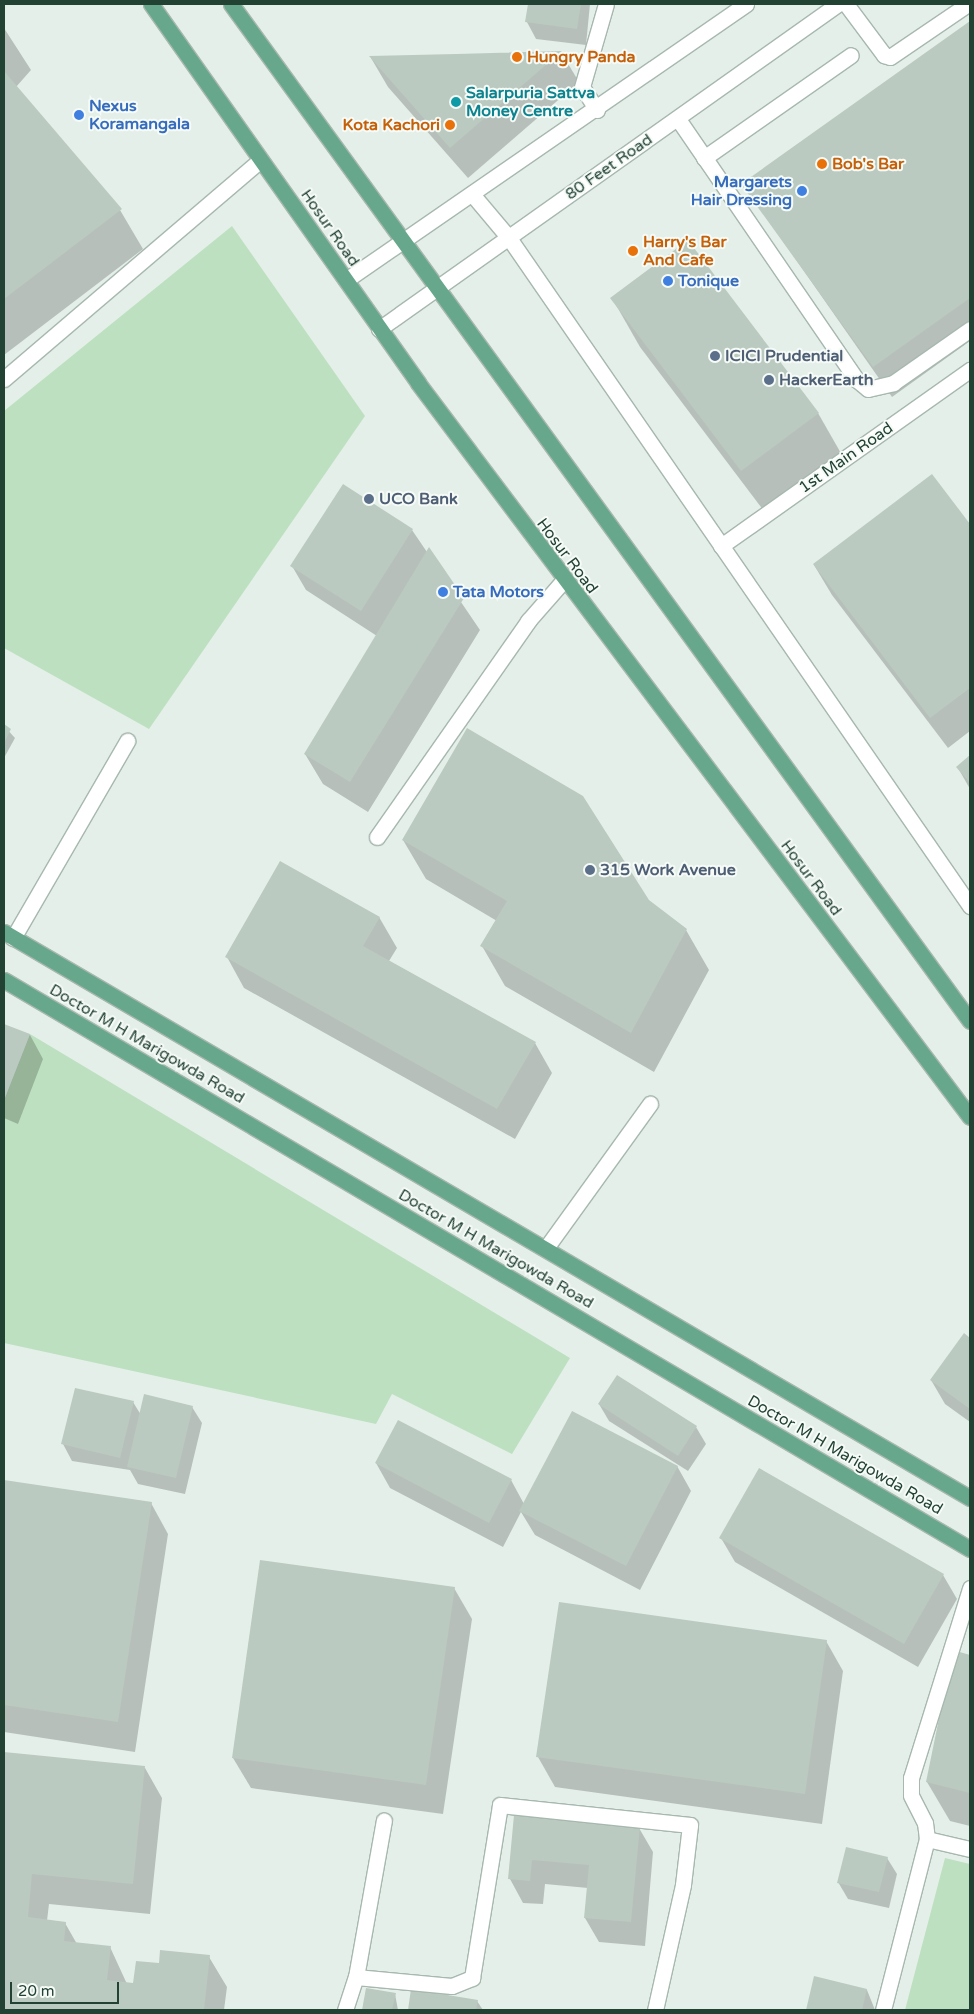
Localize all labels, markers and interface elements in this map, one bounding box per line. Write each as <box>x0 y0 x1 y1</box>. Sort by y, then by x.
place label: Hungry Panda <box>527 47 635 67</box>
marker: Hungry Panda <box>511 51 523 63</box>
place label: Salarpuria Sattva Money Centre <box>466 83 595 121</box>
place label: Nexus Koramangala <box>89 96 190 134</box>
marker: Salarpuria Sattva Money Centre <box>450 96 462 108</box>
marker: Nexus Koramangala <box>73 109 85 121</box>
place label: Kota Kachori <box>343 115 440 135</box>
marker: Kota Kachori <box>444 119 456 131</box>
street label: 80 Feet Road <box>562 130 656 204</box>
place label: Bob's Bar <box>832 154 904 174</box>
marker: Bob's Bar <box>816 158 828 170</box>
place label: Margarets Hair Dressing <box>691 172 792 210</box>
marker: Margarets Hair Dressing <box>796 185 808 197</box>
street label: Hosur Road <box>296 186 364 270</box>
place label: Harry's Bar And Cafe <box>643 232 727 270</box>
marker: Harry's Bar And Cafe <box>627 245 639 257</box>
place label: Tonique <box>678 271 739 291</box>
marker: Tonique <box>662 275 674 287</box>
place label: ICICI Prudential <box>725 346 843 366</box>
marker: ICICI Prudential <box>709 350 721 362</box>
place label: HackerEarth <box>779 370 873 390</box>
marker: HackerEarth <box>763 374 775 386</box>
street label: 1st Main Road <box>795 418 897 498</box>
place label: UCO Bank <box>379 489 458 509</box>
marker: UCO Bank <box>363 493 375 505</box>
street label: Hosur Road <box>532 514 602 598</box>
place label: Tata Motors <box>453 582 544 602</box>
marker: Tata Motors <box>437 586 449 598</box>
street label: Hosur Road <box>776 836 846 920</box>
place label: 315 Work Avenue <box>600 860 736 880</box>
marker: 315 Work Avenue <box>584 864 596 876</box>
street label: Doctor M H Marigowda Road <box>46 980 248 1108</box>
street label: Doctor M H Marigowda Road <box>395 1185 597 1313</box>
street label: Doctor M H Marigowda Road <box>744 1391 946 1519</box>
scale bar <box>12 1972 121 2004</box>
text: 20 m <box>18 1982 55 2000</box>

